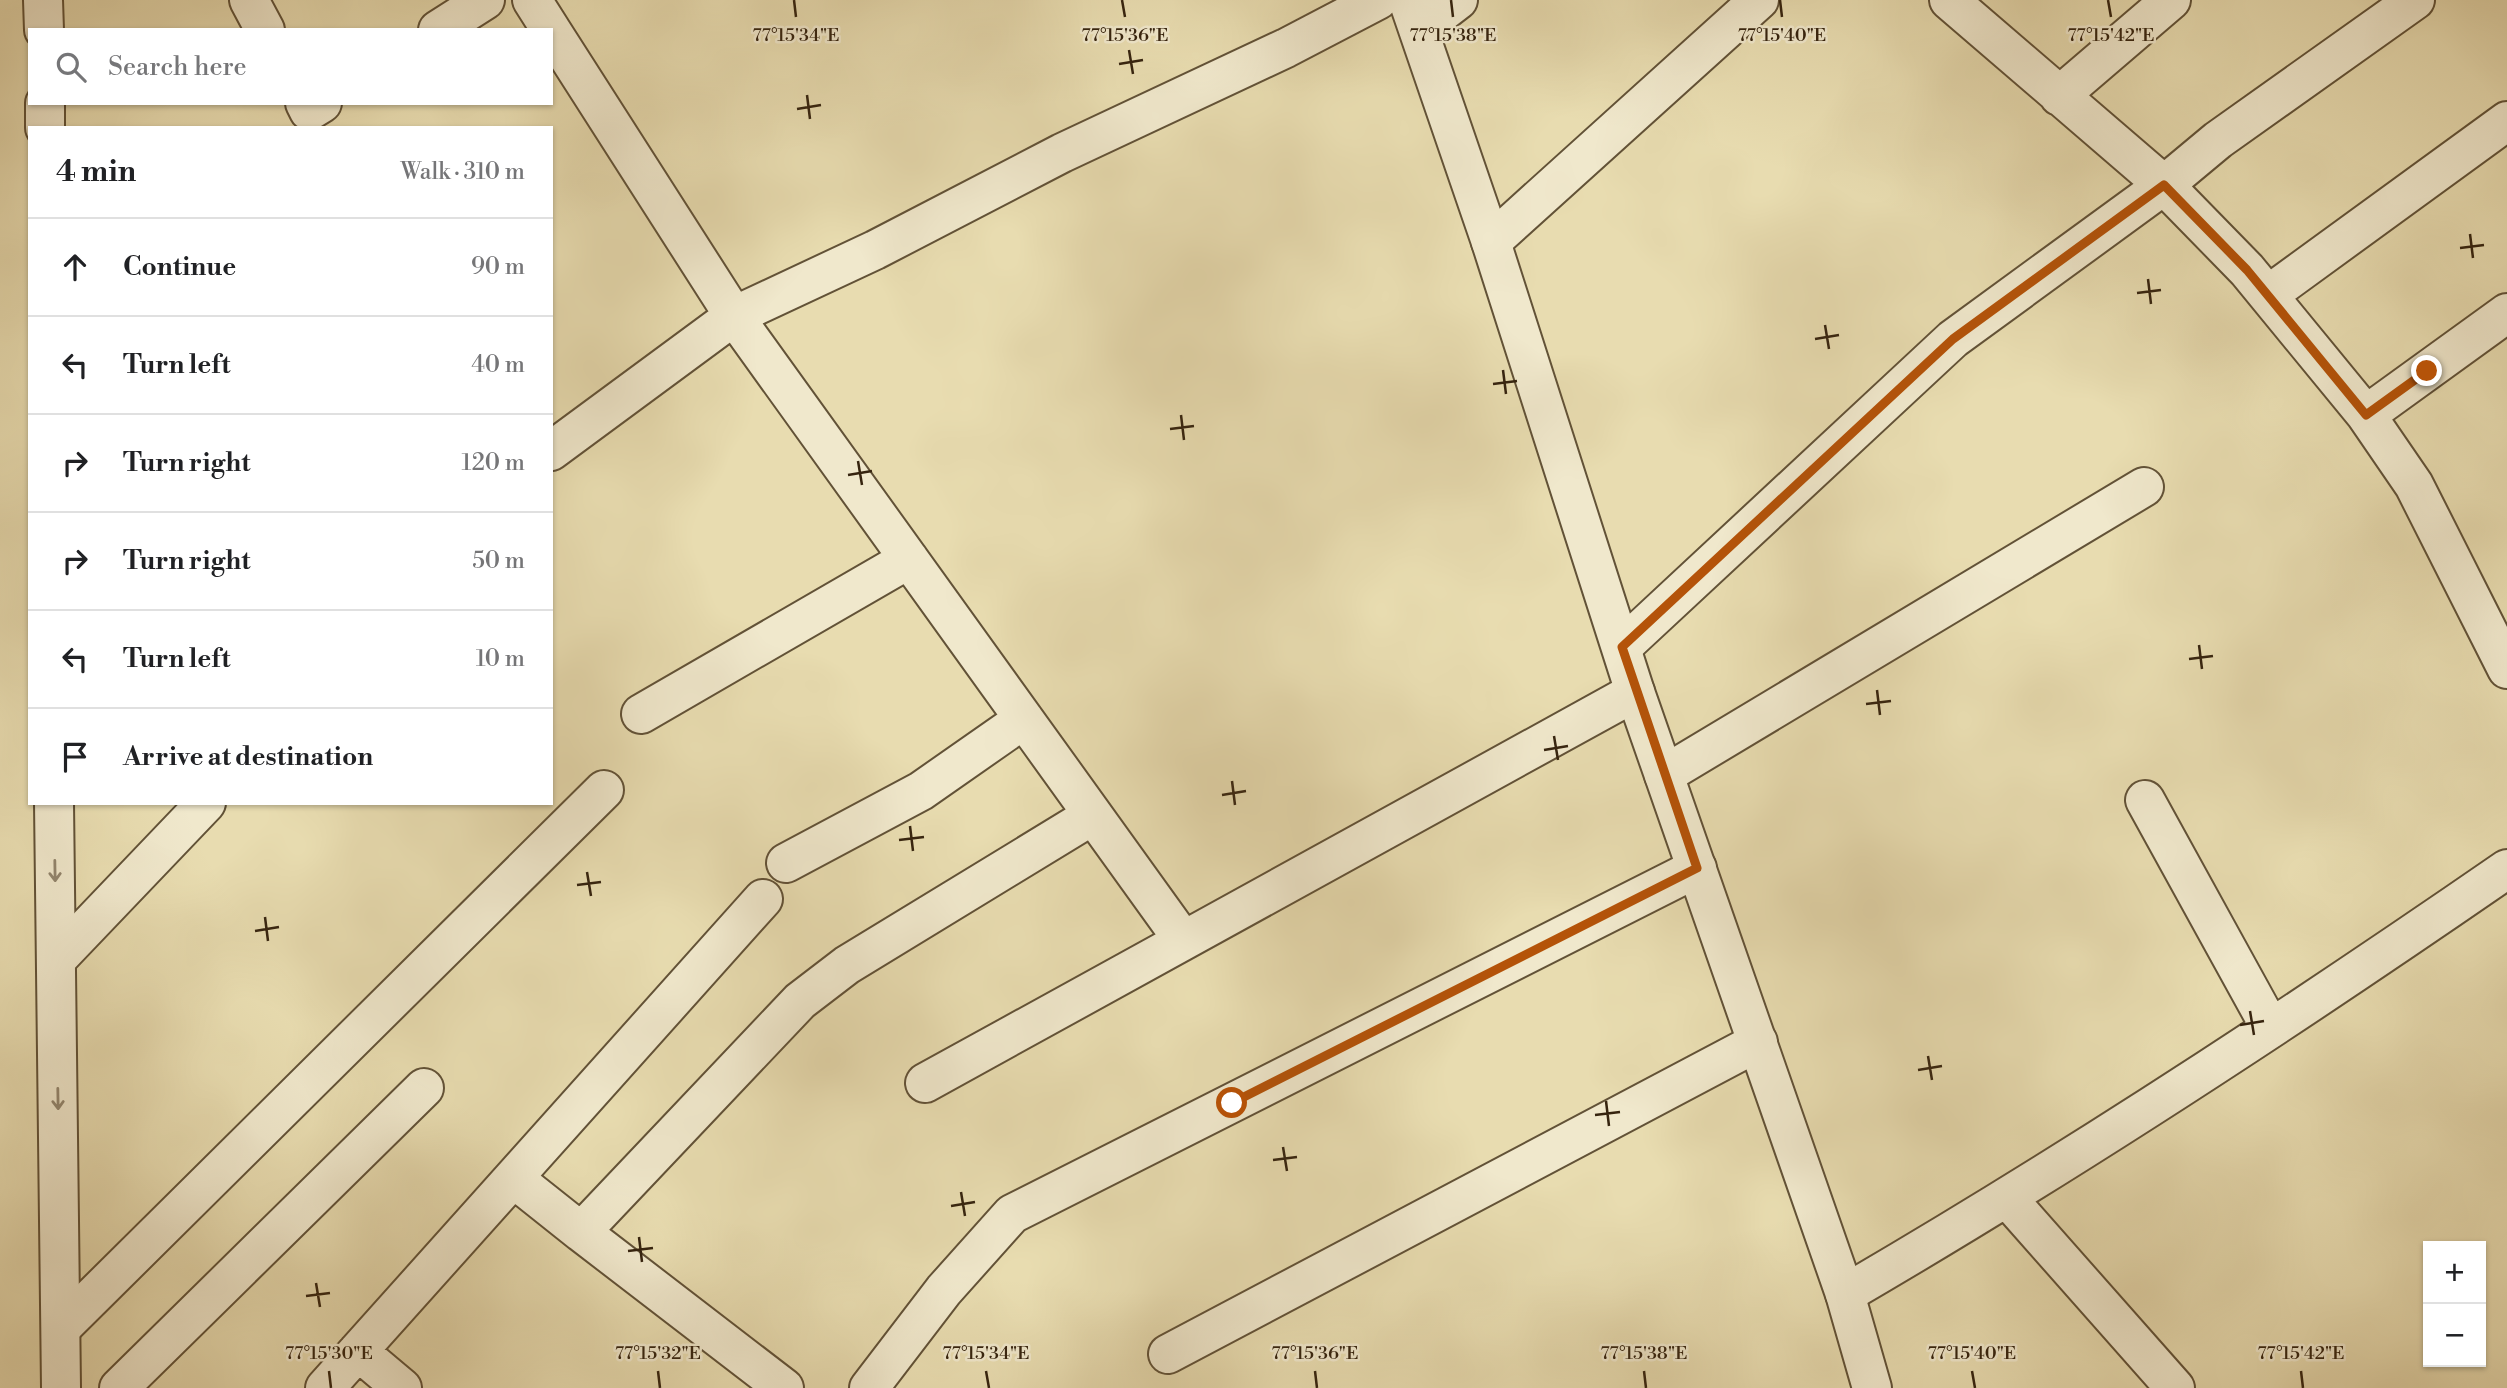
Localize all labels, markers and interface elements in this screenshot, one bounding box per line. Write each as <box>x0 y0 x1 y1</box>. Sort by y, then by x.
text: 77°15'34"E <box>753 24 839 47</box>
text: 77°15'36"E <box>1082 24 1168 47</box>
text: 77°15'38"E <box>1410 24 1496 47</box>
text: 77°15'40"E <box>1738 24 1826 47</box>
text: 77°15'42"E <box>2068 24 2154 47</box>
search box <box>28 28 553 105</box>
icon: search <box>52 48 90 86</box>
text: Search here <box>108 51 247 83</box>
text: 4 min <box>56 153 136 191</box>
text: Walk · 310 m <box>400 158 525 186</box>
icon: ahead <box>56 248 94 286</box>
text: Continue <box>123 251 236 283</box>
text: 90 m <box>471 253 525 281</box>
icon: left <box>56 346 94 384</box>
text: Turn left <box>123 349 231 381</box>
text: 40 m <box>471 351 525 379</box>
route end <box>2411 355 2442 386</box>
icon: right <box>56 444 94 482</box>
text: Turn right <box>123 447 251 479</box>
text: 120 m <box>461 449 525 477</box>
icon: right <box>56 542 94 580</box>
text: Turn right <box>123 545 251 577</box>
text: 50 m <box>472 547 525 575</box>
icon: left <box>56 640 94 678</box>
text: Turn left <box>123 643 231 675</box>
text: 10 m <box>476 645 525 673</box>
icon: arrive <box>56 738 94 776</box>
text: Arrive at destination <box>123 741 373 773</box>
one-way arrow <box>48 860 62 883</box>
one-way arrow <box>52 1087 65 1110</box>
route start <box>1216 1087 1247 1118</box>
map controls <box>2423 1241 2486 1367</box>
button: + <box>2423 1241 2486 1304</box>
button: − <box>2423 1304 2486 1367</box>
text: 77°15'30"E <box>285 1342 373 1365</box>
text: 77°15'32"E <box>615 1342 701 1365</box>
text: 77°15'34"E <box>943 1342 1029 1365</box>
text: 77°15'36"E <box>1272 1342 1358 1365</box>
text: 77°15'38"E <box>1601 1342 1687 1365</box>
text: 77°15'40"E <box>1928 1342 2016 1365</box>
text: 77°15'42"E <box>2258 1342 2344 1365</box>

